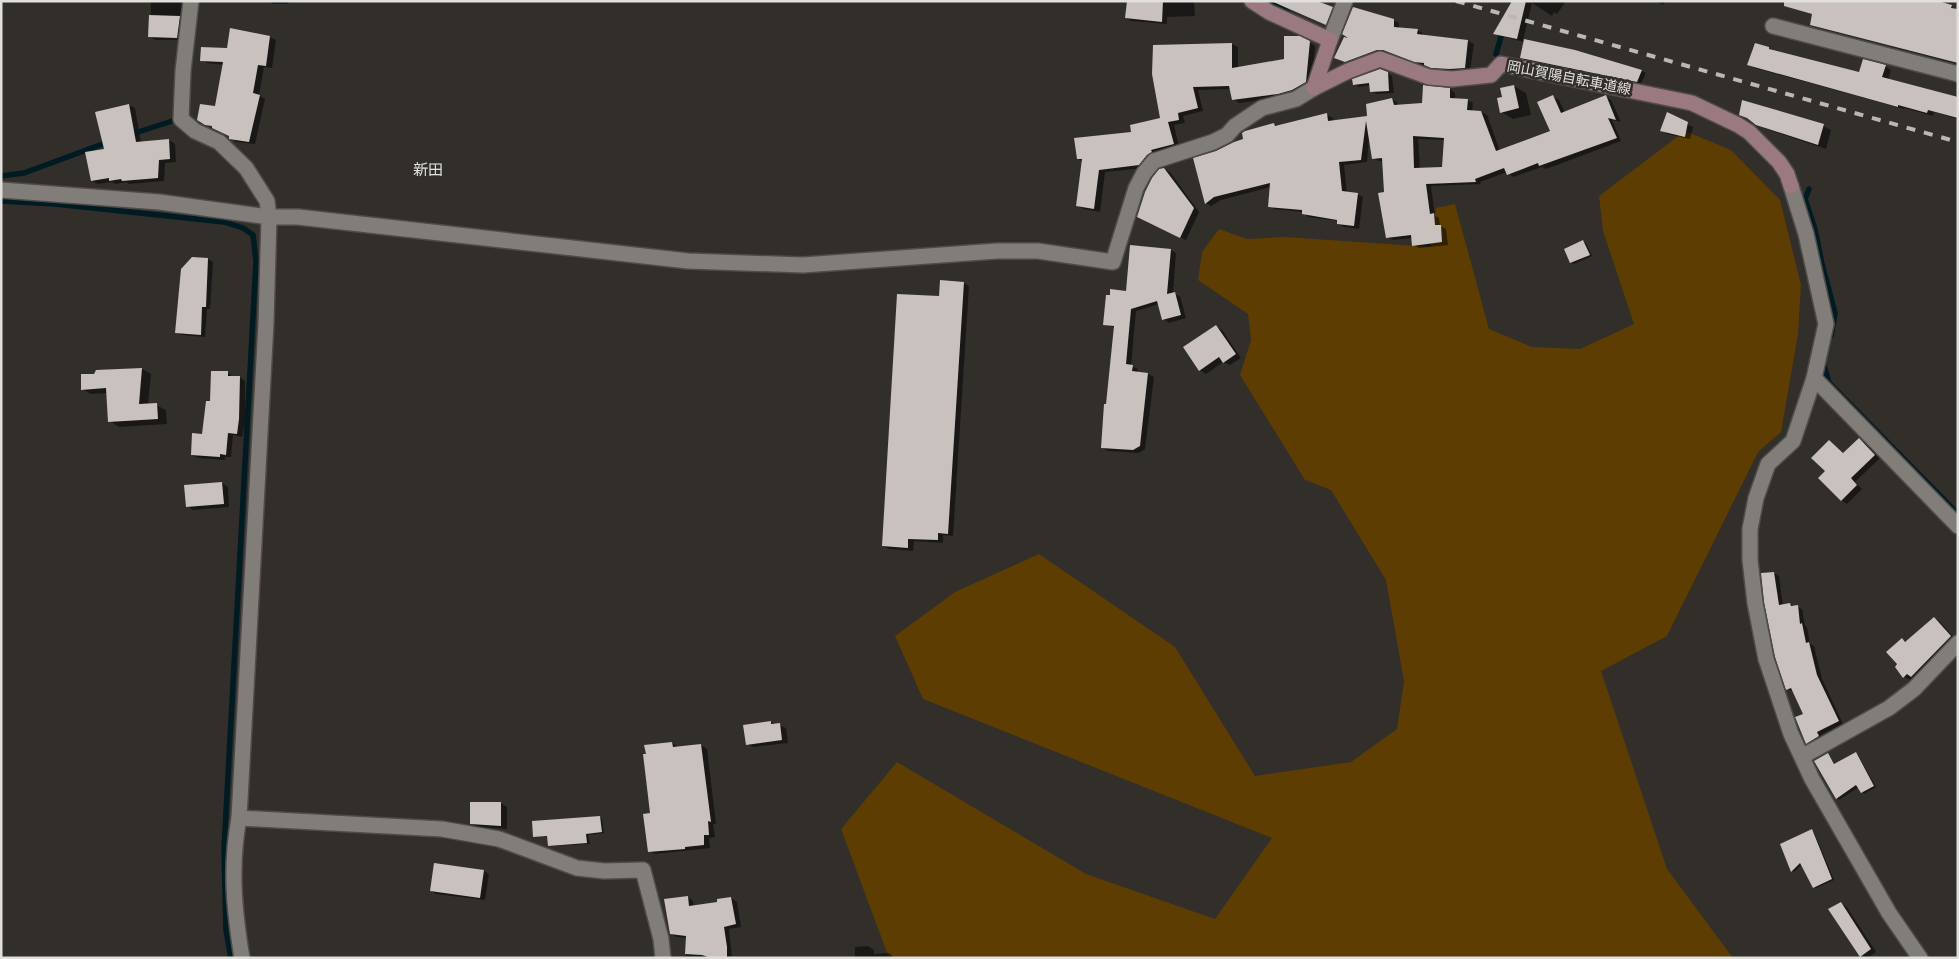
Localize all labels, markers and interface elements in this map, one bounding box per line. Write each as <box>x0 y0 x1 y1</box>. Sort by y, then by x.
street label: 岡山賀陽自転車道線 <box>1506 58 1632 98</box>
district label: 新田 <box>413 161 443 179</box>

